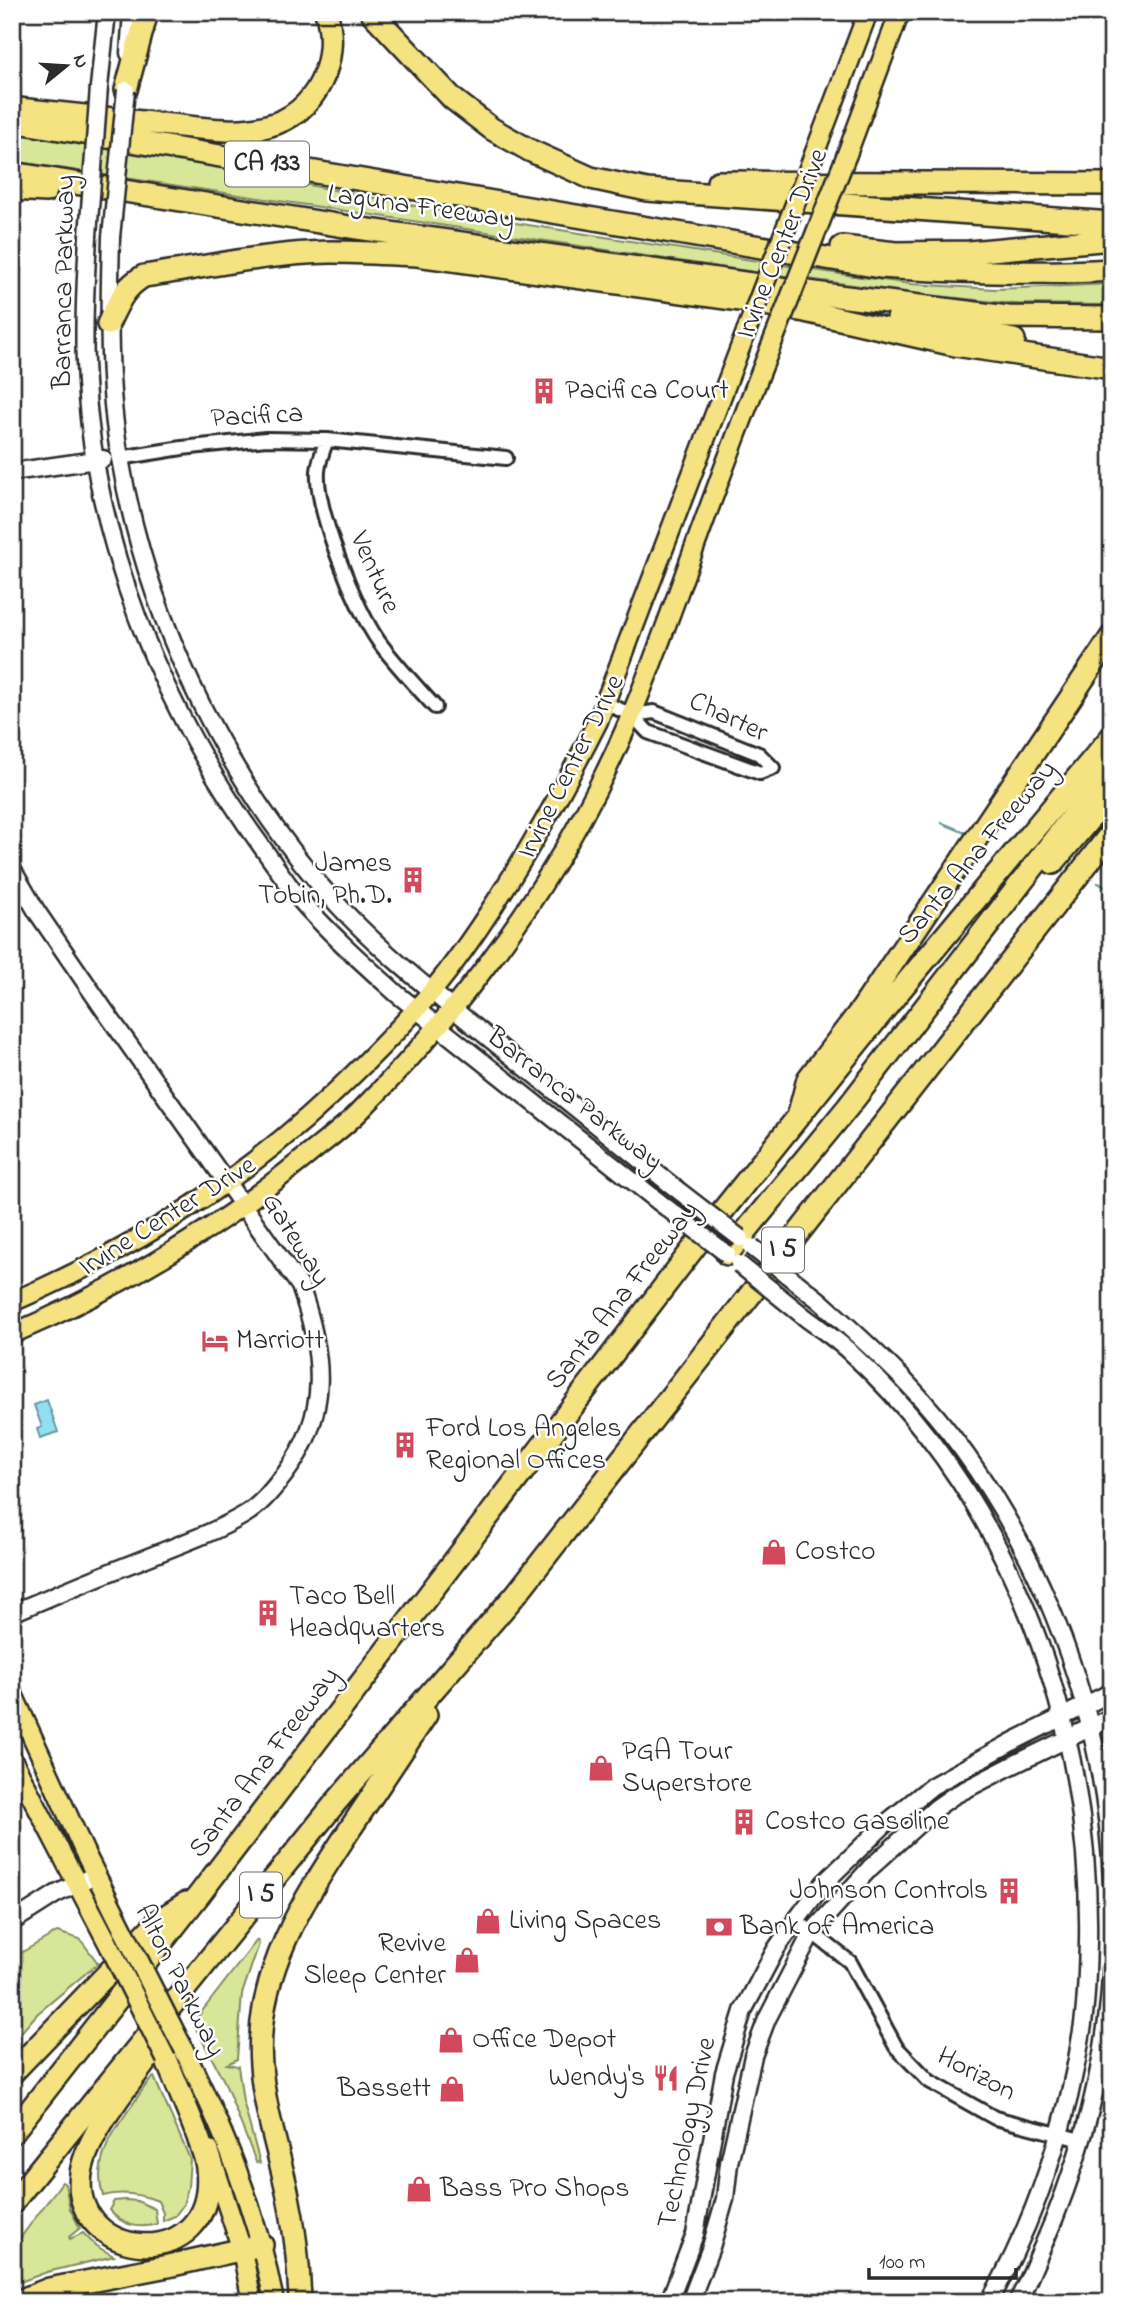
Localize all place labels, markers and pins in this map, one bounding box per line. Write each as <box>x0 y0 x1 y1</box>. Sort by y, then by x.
place label: Pacifica Court <box>565 371 729 412</box>
building icon: Pacifica Court <box>529 376 559 406</box>
place label: James Tobin, Ph.D. <box>258 844 392 917</box>
building icon: James Tobin, Ph.D. <box>398 865 428 895</box>
place label: Marriott <box>236 1321 324 1362</box>
hotel icon: Marriott <box>200 1326 230 1356</box>
place label: Ford Los Angeles Regional Offices <box>425 1409 621 1482</box>
building icon: Ford Los Angeles Regional Offices <box>390 1430 420 1460</box>
place label: Costco <box>795 1532 876 1573</box>
shop icon: Costco <box>759 1537 789 1567</box>
place label: Taco Bell Headquarters <box>289 1577 445 1650</box>
building icon: Taco Bell Headquarters <box>253 1598 283 1628</box>
place label: PGA Tour Superstore <box>622 1732 752 1805</box>
shop icon: PGA Tour Superstore <box>586 1753 616 1783</box>
place label: Costco Gasoline <box>765 1802 950 1843</box>
building icon: Costco Gasoline <box>729 1807 759 1837</box>
place label: Johnson Controls <box>789 1871 988 1912</box>
building icon: Johnson Controls <box>994 1876 1024 1906</box>
place label: Living Spaces <box>509 1901 661 1942</box>
shop icon: Living Spaces <box>473 1906 503 1936</box>
place label: Bank of America <box>739 1907 934 1948</box>
bank icon: Bank of America <box>704 1912 734 1942</box>
place label: Revive Sleep Center <box>304 1924 446 1997</box>
shop icon: Revive Sleep Center <box>452 1945 482 1975</box>
place label: Office Depot <box>472 2020 616 2061</box>
shop icon: Office Depot <box>436 2025 466 2055</box>
place label: Wendy's <box>548 2058 645 2099</box>
restaurant icon: Wendy's <box>651 2063 681 2093</box>
place label: Bassett <box>336 2069 431 2110</box>
shop icon: Bassett <box>437 2074 467 2104</box>
place label: Bass Pro Shops <box>439 2169 630 2210</box>
shop icon: Bass Pro Shops <box>404 2174 434 2204</box>

